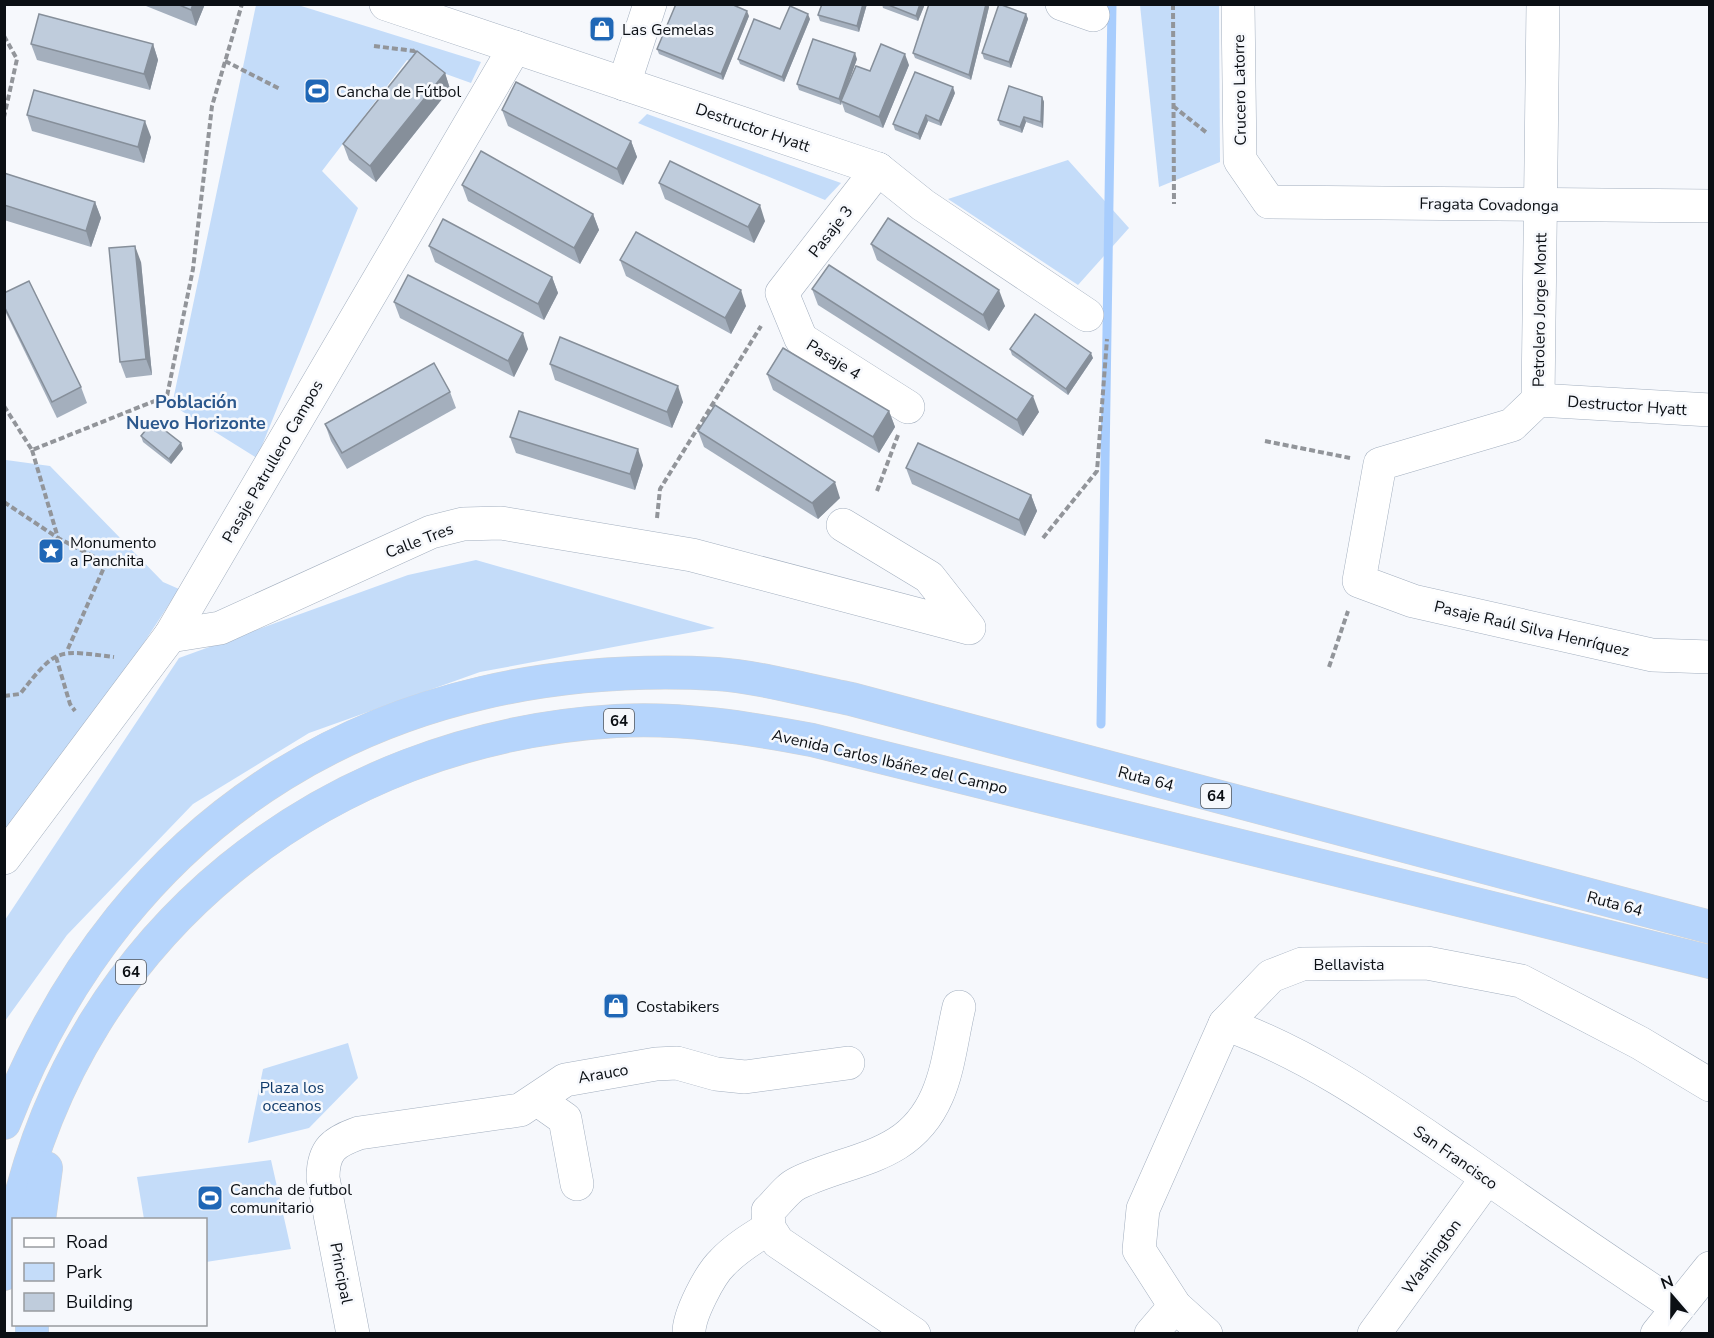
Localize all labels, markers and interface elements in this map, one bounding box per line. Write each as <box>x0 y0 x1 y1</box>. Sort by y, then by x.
shop icon: Las Gemelas <box>587 14 617 44</box>
place label: Las Gemelas <box>622 19 714 41</box>
street label: Crucero Latorre <box>1228 34 1252 146</box>
sports icon: Cancha de Fútbol <box>302 76 332 106</box>
place label: Cancha de Fútbol <box>336 81 461 103</box>
street label: Destructor Hyatt <box>693 98 813 158</box>
street label: Fragata Covadonga <box>1419 193 1559 217</box>
street label: Pasaje 3 <box>804 201 858 262</box>
street label: Petrolero Jorge Montt <box>1528 232 1552 387</box>
street label: Pasaje 4 <box>802 335 865 385</box>
street label: Pasaje Patrullero Campos <box>217 376 329 547</box>
district label: Población Nuevo Horizonte <box>126 390 266 435</box>
street label: Destructor Hyatt <box>1566 391 1688 421</box>
street label: Calle Tres <box>382 518 457 564</box>
place label: Monumento a Panchita <box>70 532 156 572</box>
place icon: Monumento a Panchita <box>36 536 66 566</box>
street label: Pasaje Raúl Silva Henríquez <box>1432 596 1632 662</box>
road number: 64 <box>604 709 634 733</box>
street label: Avenida Carlos Ibáñez del Campo <box>770 724 1010 800</box>
street label: Ruta 64 <box>1115 761 1177 797</box>
road number: 64 <box>1201 784 1231 808</box>
street label: Ruta 64 <box>1584 886 1646 922</box>
street label: Bellavista <box>1314 954 1384 976</box>
road number: 64 <box>116 960 146 984</box>
shop icon: Costabikers <box>601 991 631 1021</box>
place label: Costabikers <box>636 996 720 1018</box>
street label: Arauco <box>576 1059 630 1089</box>
park label: Plaza los oceanos <box>260 1077 324 1117</box>
street label: San Francisco <box>1409 1121 1502 1195</box>
place label: Cancha de futbol comunitario <box>230 1179 352 1219</box>
sports icon: Cancha de futbol comunitario <box>195 1183 225 1213</box>
street label: Washington <box>1397 1215 1466 1299</box>
legend <box>12 1218 207 1326</box>
text: Road <box>66 1230 108 1254</box>
street label: Principal <box>324 1241 358 1306</box>
text: Park <box>66 1260 103 1284</box>
north arrow <box>1642 1266 1702 1326</box>
text: N <box>1658 1270 1677 1295</box>
text: Building <box>66 1290 133 1314</box>

